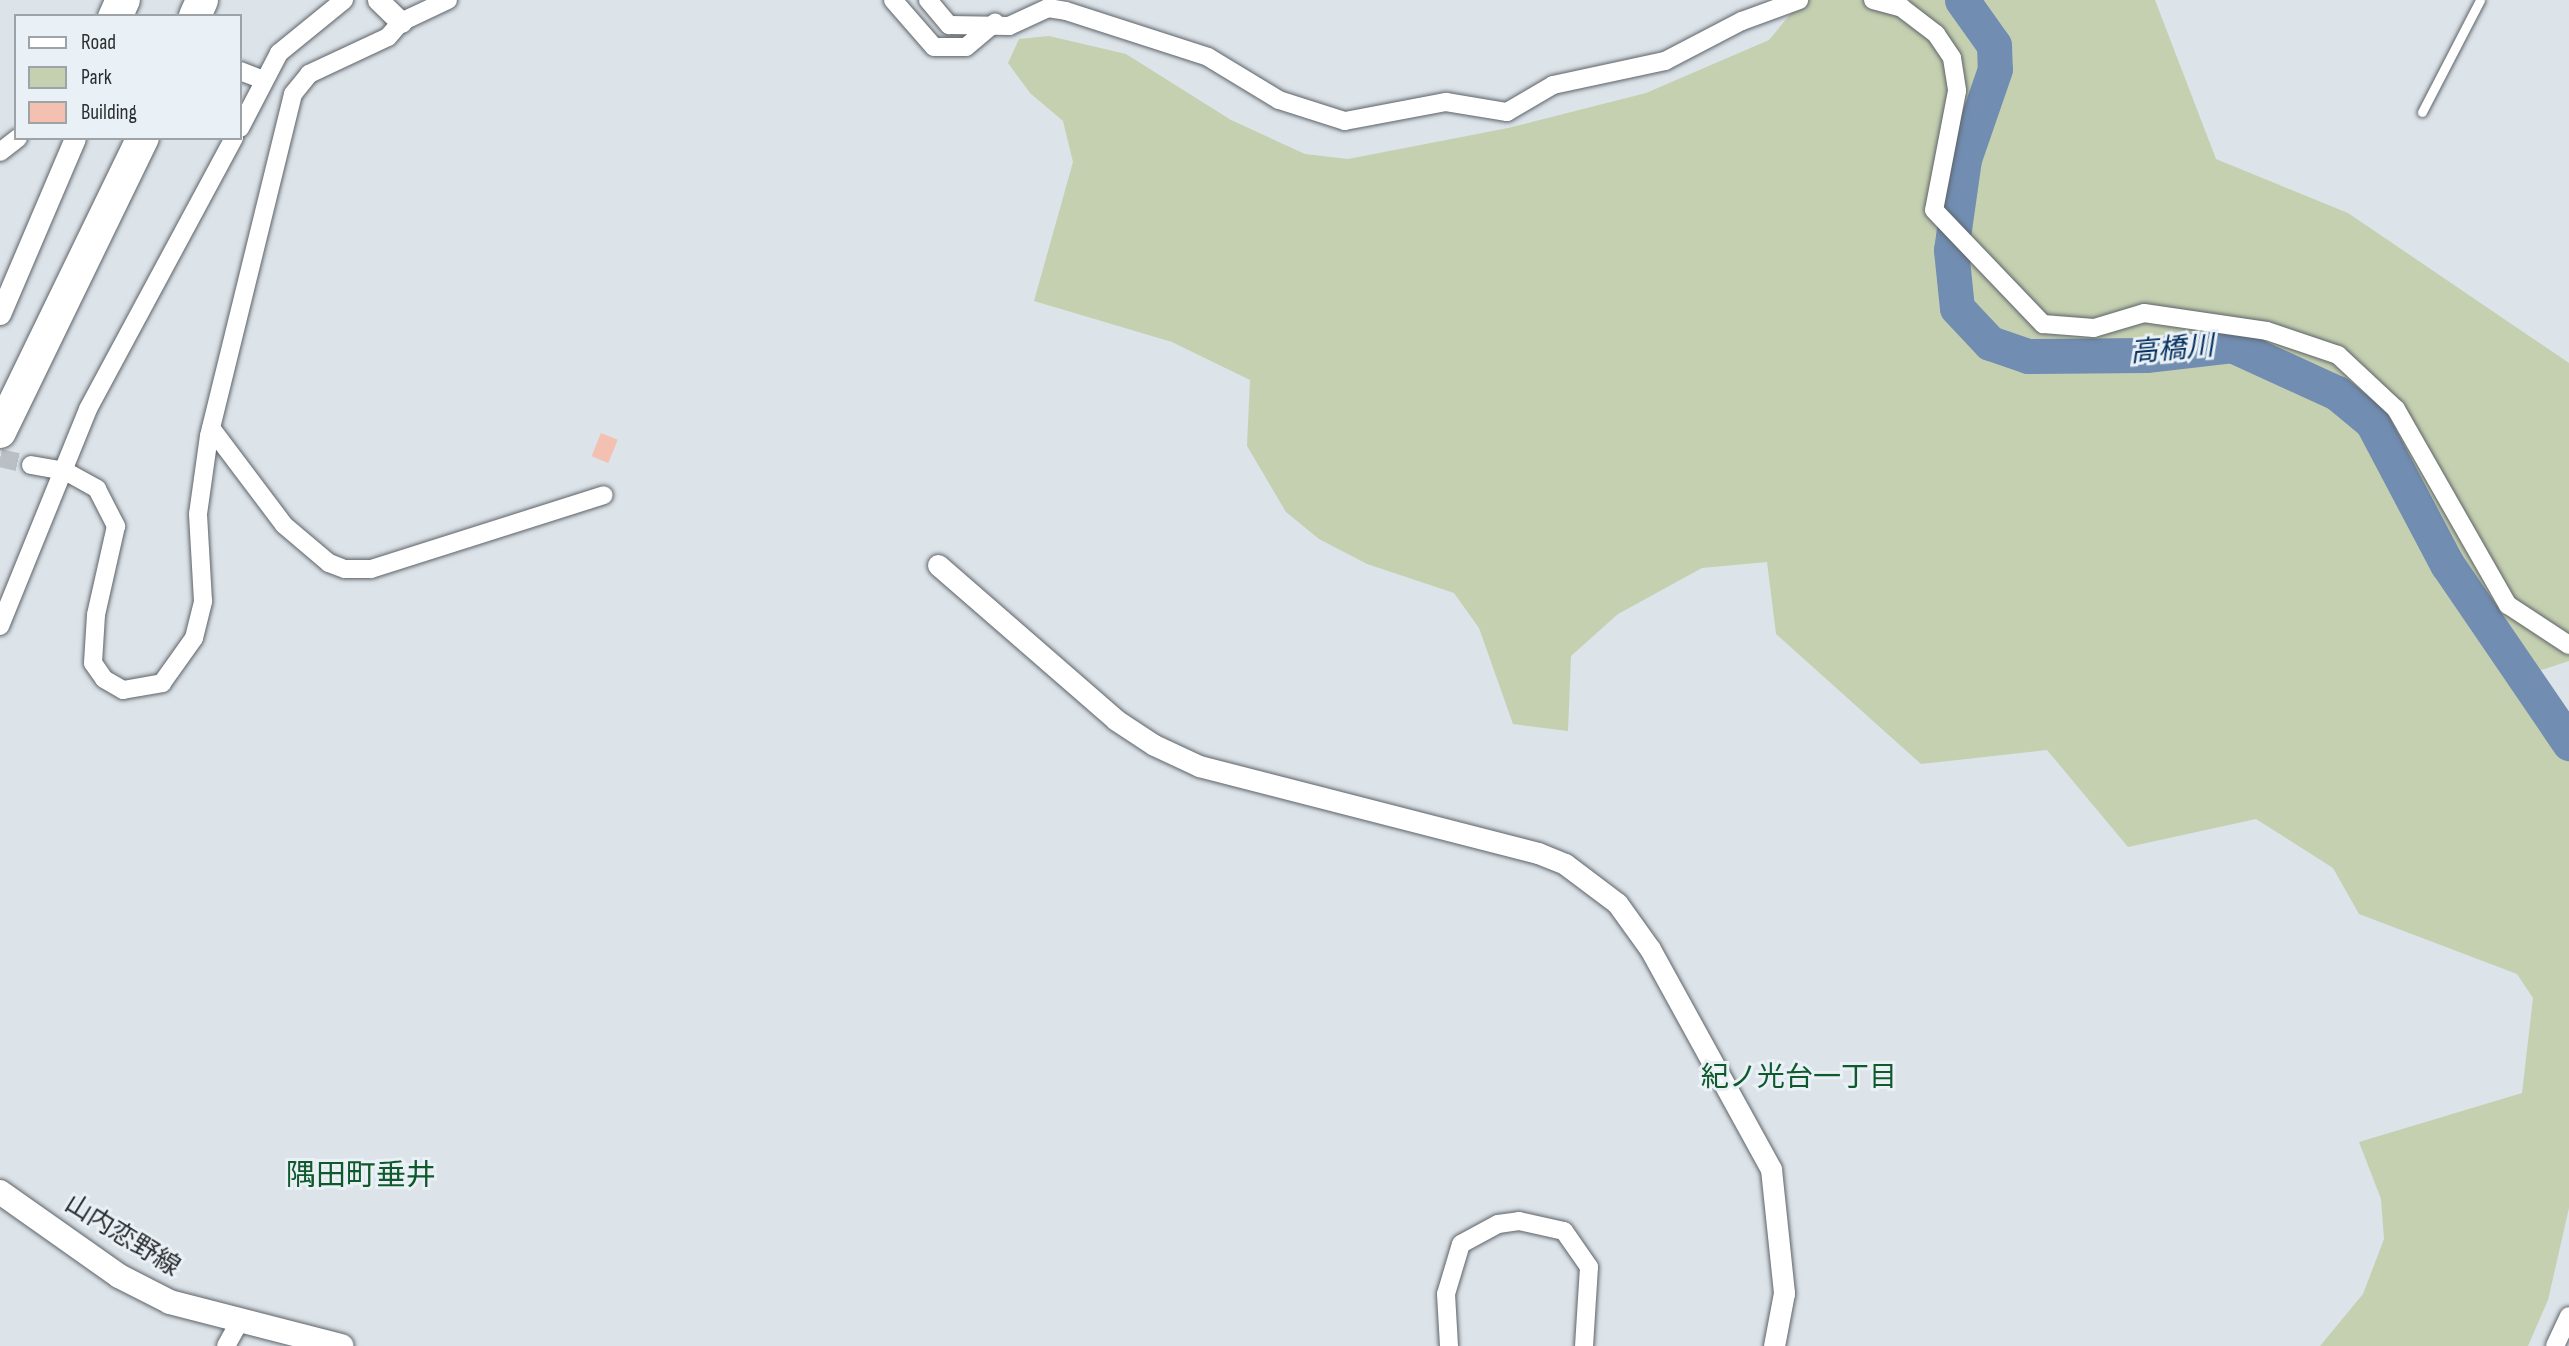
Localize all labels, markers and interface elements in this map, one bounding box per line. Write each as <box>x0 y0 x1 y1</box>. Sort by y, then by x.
legend <box>14 14 242 140</box>
text: Road <box>81 30 116 55</box>
text: Park <box>81 65 112 90</box>
text: Building <box>81 100 137 125</box>
water label: 高橋川 <box>2129 330 2215 370</box>
district label: 紀ノ光台一丁目 <box>1701 1061 1897 1095</box>
district label: 隅田町垂井 <box>286 1158 436 1194</box>
street label: 山内恋野線 <box>59 1188 185 1284</box>

